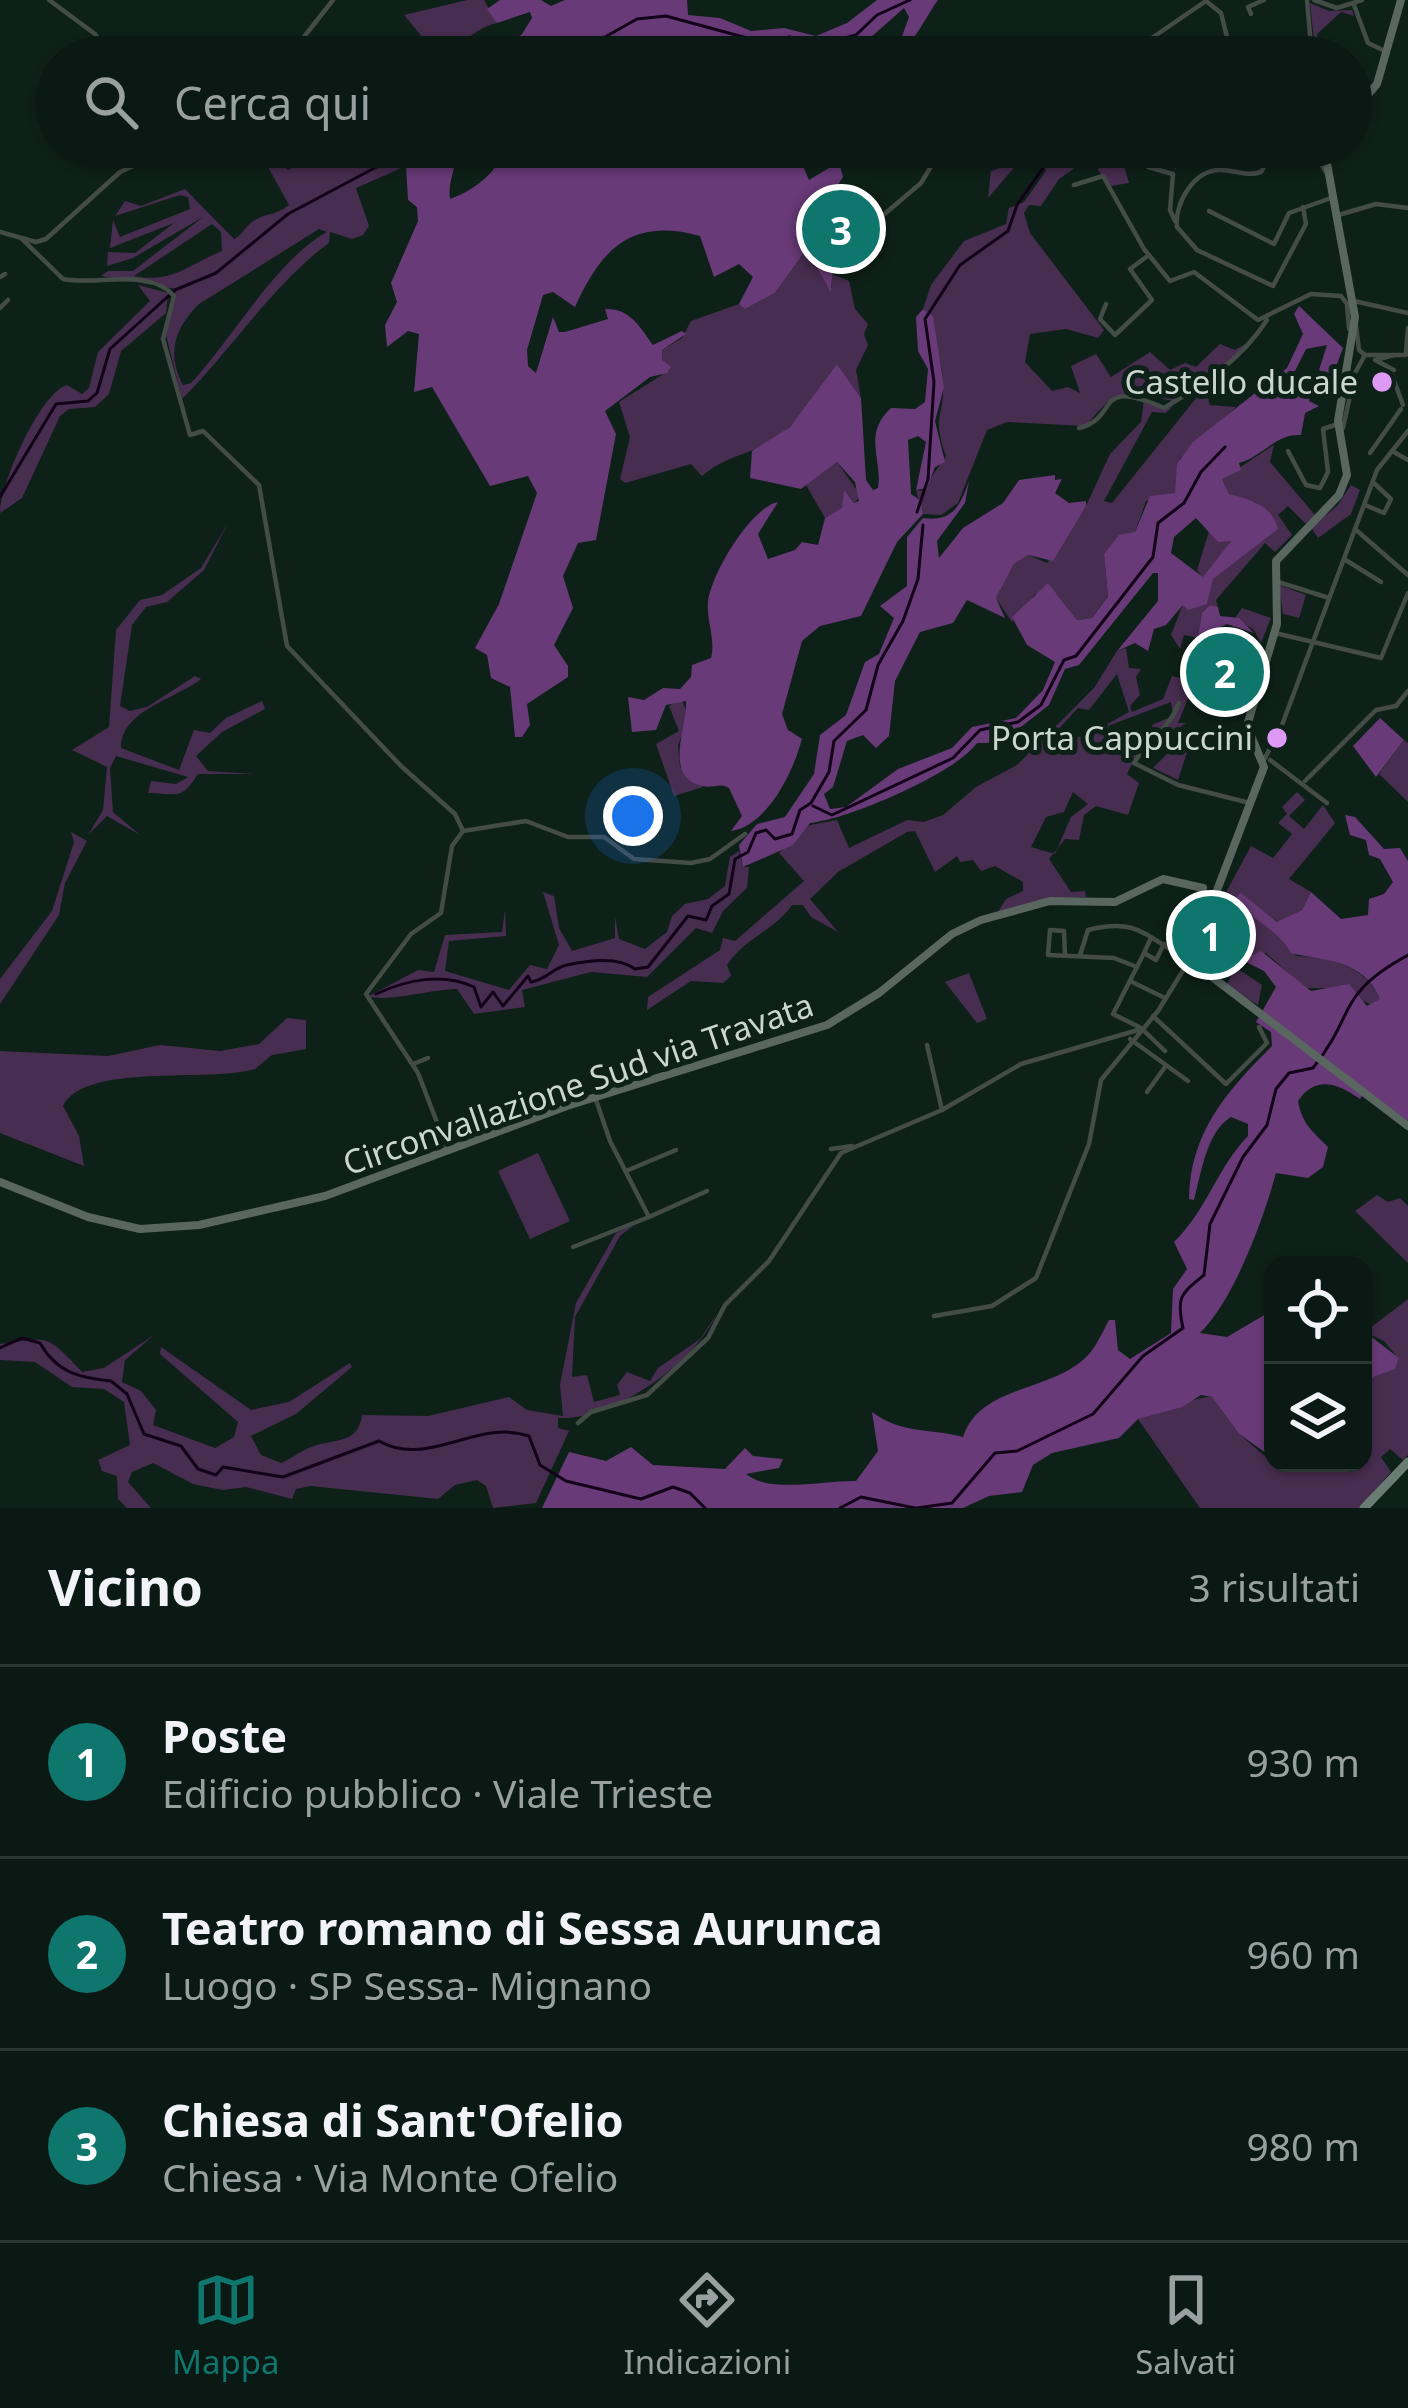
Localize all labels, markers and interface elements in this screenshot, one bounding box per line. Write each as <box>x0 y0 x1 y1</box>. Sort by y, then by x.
search box <box>36 36 1372 168</box>
icon: search <box>78 69 144 135</box>
text: Cerca qui <box>174 72 371 133</box>
pin: 3 <box>802 184 880 274</box>
place label: Castello ducale <box>1125 359 1358 404</box>
marker: Castello ducale <box>1369 369 1395 395</box>
pin: 2 <box>1186 627 1264 717</box>
place label: Porta Cappuccini <box>991 715 1253 760</box>
marker: Porta Cappuccini <box>1264 725 1290 751</box>
your location <box>603 786 663 846</box>
pin: 1 <box>1172 890 1250 980</box>
street label: Circonvallazione Sud via Travata <box>337 982 819 1185</box>
map controls <box>1264 1256 1372 1472</box>
button: locate <box>1264 1256 1372 1364</box>
button: layers <box>1264 1364 1372 1472</box>
text: Vicino <box>48 1551 203 1621</box>
text: 3 risultati <box>1188 1560 1360 1613</box>
text: Poste <box>162 1705 287 1766</box>
text: 1 <box>76 1735 98 1788</box>
text: 930 m <box>1246 1735 1360 1788</box>
text: Edificio pubblico · Viale Trieste <box>162 1766 713 1819</box>
text: Teatro romano di Sessa Aurunca <box>162 1897 883 1958</box>
text: 2 <box>76 1927 98 1980</box>
text: 960 m <box>1246 1927 1360 1980</box>
text: Luogo · SP Sessa- Mignano <box>162 1958 652 2011</box>
text: Chiesa di Sant'Ofelio <box>162 2089 624 2150</box>
text: 3 <box>76 2119 98 2172</box>
text: 980 m <box>1246 2119 1360 2172</box>
text: Chiesa · Via Monte Ofelio <box>162 2150 618 2203</box>
tab: Mappa <box>172 2267 280 2384</box>
tab: Indicazioni <box>624 2267 791 2384</box>
tab: Salvati <box>1135 2267 1236 2384</box>

